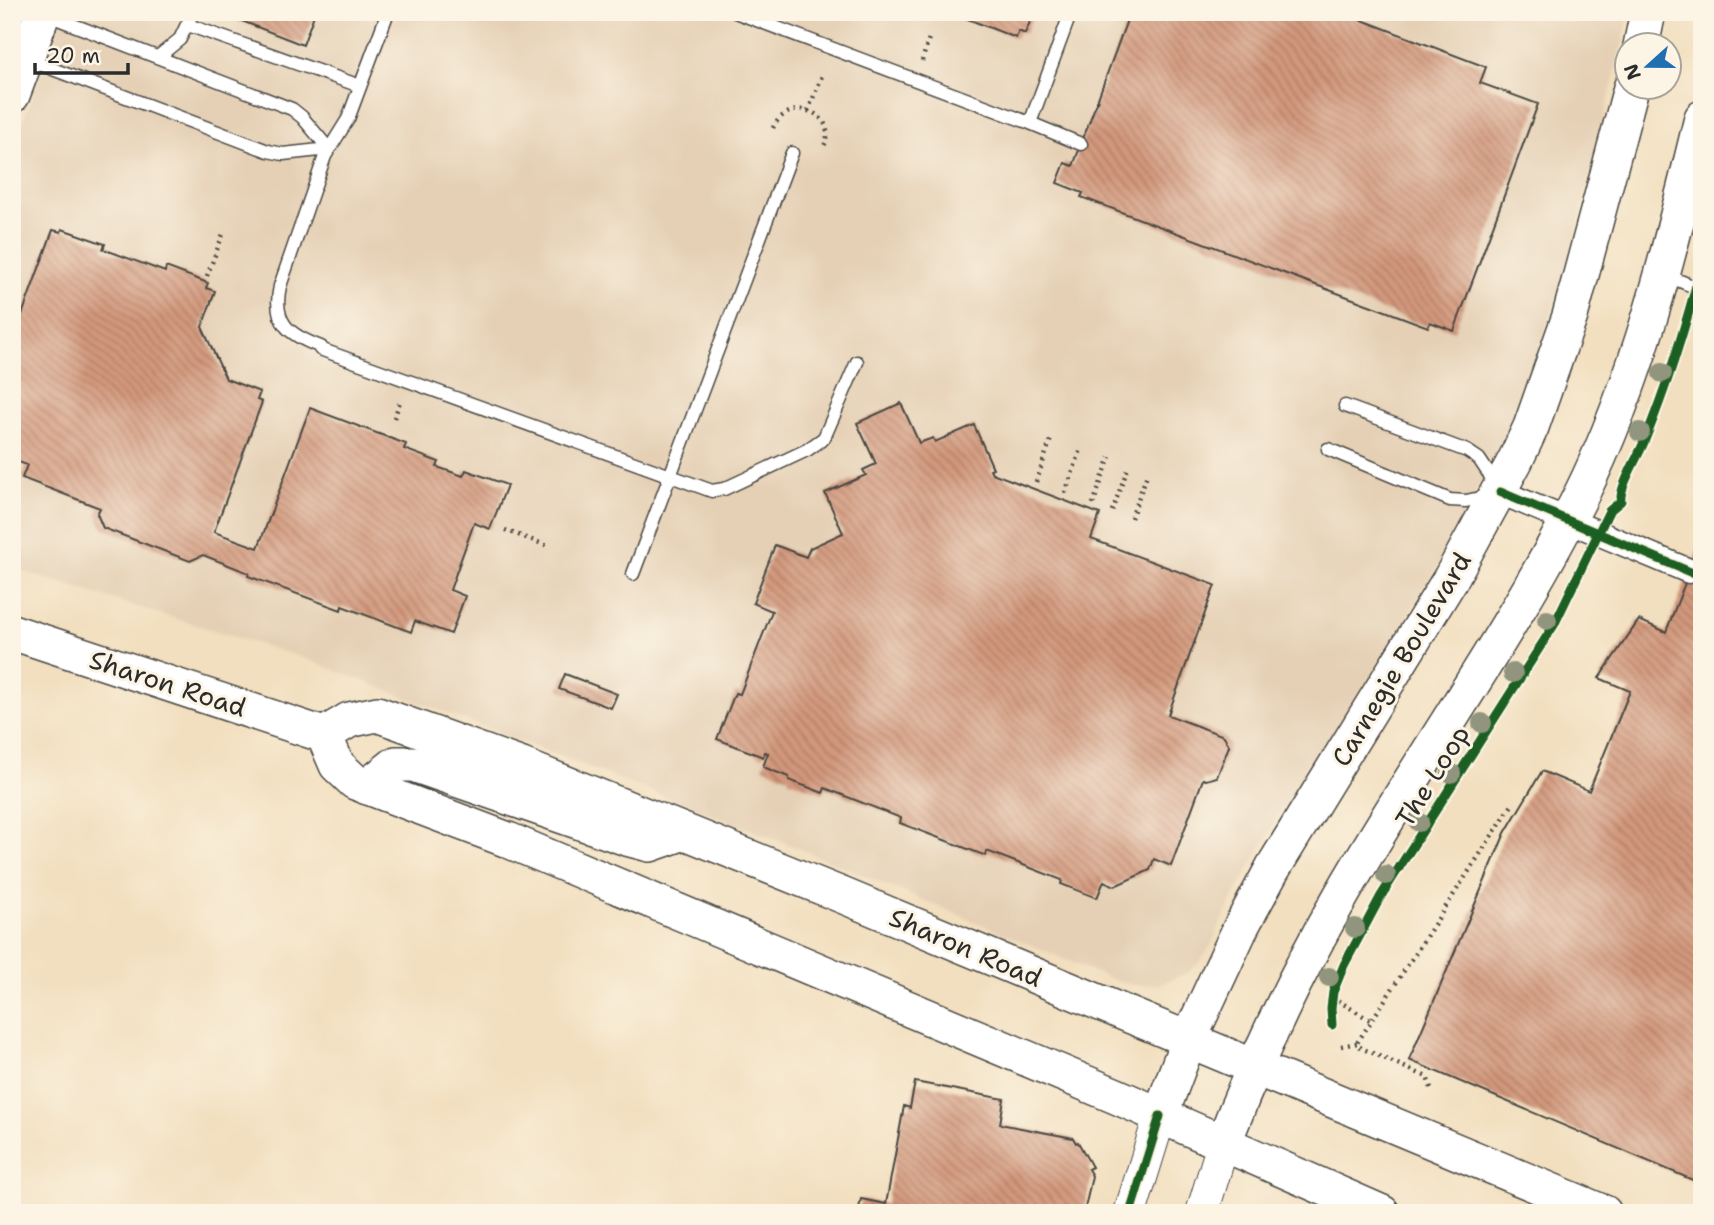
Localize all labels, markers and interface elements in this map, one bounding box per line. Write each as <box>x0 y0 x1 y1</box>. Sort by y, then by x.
scale bar <box>35 32 128 76</box>
north arrow <box>1612 32 1682 102</box>
text: 20 m <box>46 42 100 70</box>
text: N <box>1618 60 1647 83</box>
street label: Carnegie Boulevard <box>1323 545 1479 773</box>
street label: Sharon Road <box>85 641 251 725</box>
street label: The Loop <box>1387 718 1477 834</box>
street label: Sharon Road <box>884 899 1048 995</box>

